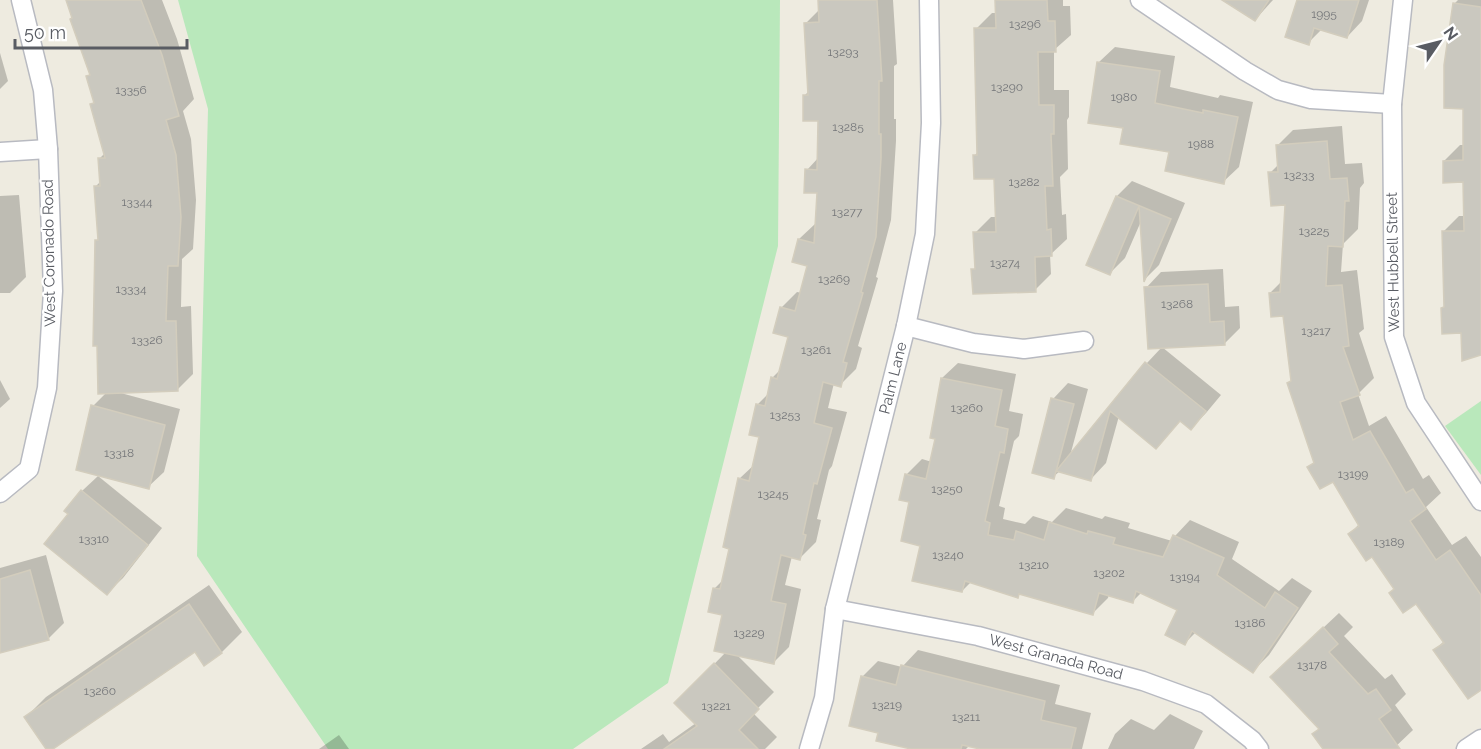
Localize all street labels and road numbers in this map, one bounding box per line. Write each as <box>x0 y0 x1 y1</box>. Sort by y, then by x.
street label: West Coronado Road <box>39 179 59 327</box>
street label: West Hubbell Street <box>1383 192 1403 332</box>
street label: Palm Lane <box>875 340 911 416</box>
street label: West Granada Road <box>987 630 1125 684</box>

